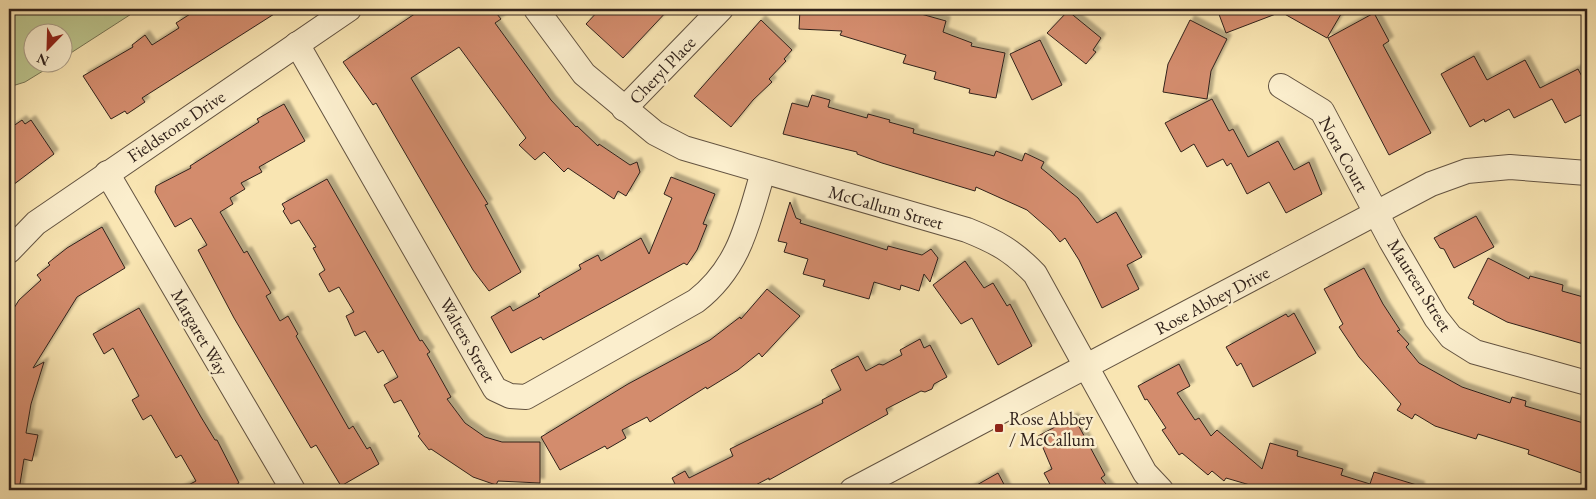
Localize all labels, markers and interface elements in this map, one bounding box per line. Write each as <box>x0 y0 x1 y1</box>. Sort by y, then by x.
north arrow <box>22 22 72 72</box>
street label: Cheryl Place <box>624 31 700 109</box>
text: N <box>34 49 52 70</box>
street label: Fieldstone Drive <box>123 85 229 167</box>
street label: Nora Court <box>1314 112 1374 196</box>
street label: McCallum Street <box>826 180 946 234</box>
street label: Maureen Street <box>1382 234 1458 336</box>
street label: Rose Abbey Drive <box>1151 260 1273 340</box>
street label: Margaret Way <box>166 285 234 379</box>
street label: Walters Street <box>435 294 502 387</box>
place label: Rose Abbey / McCallum <box>1009 407 1095 451</box>
marker: Rose Abbey / McCallum <box>993 422 1005 434</box>

